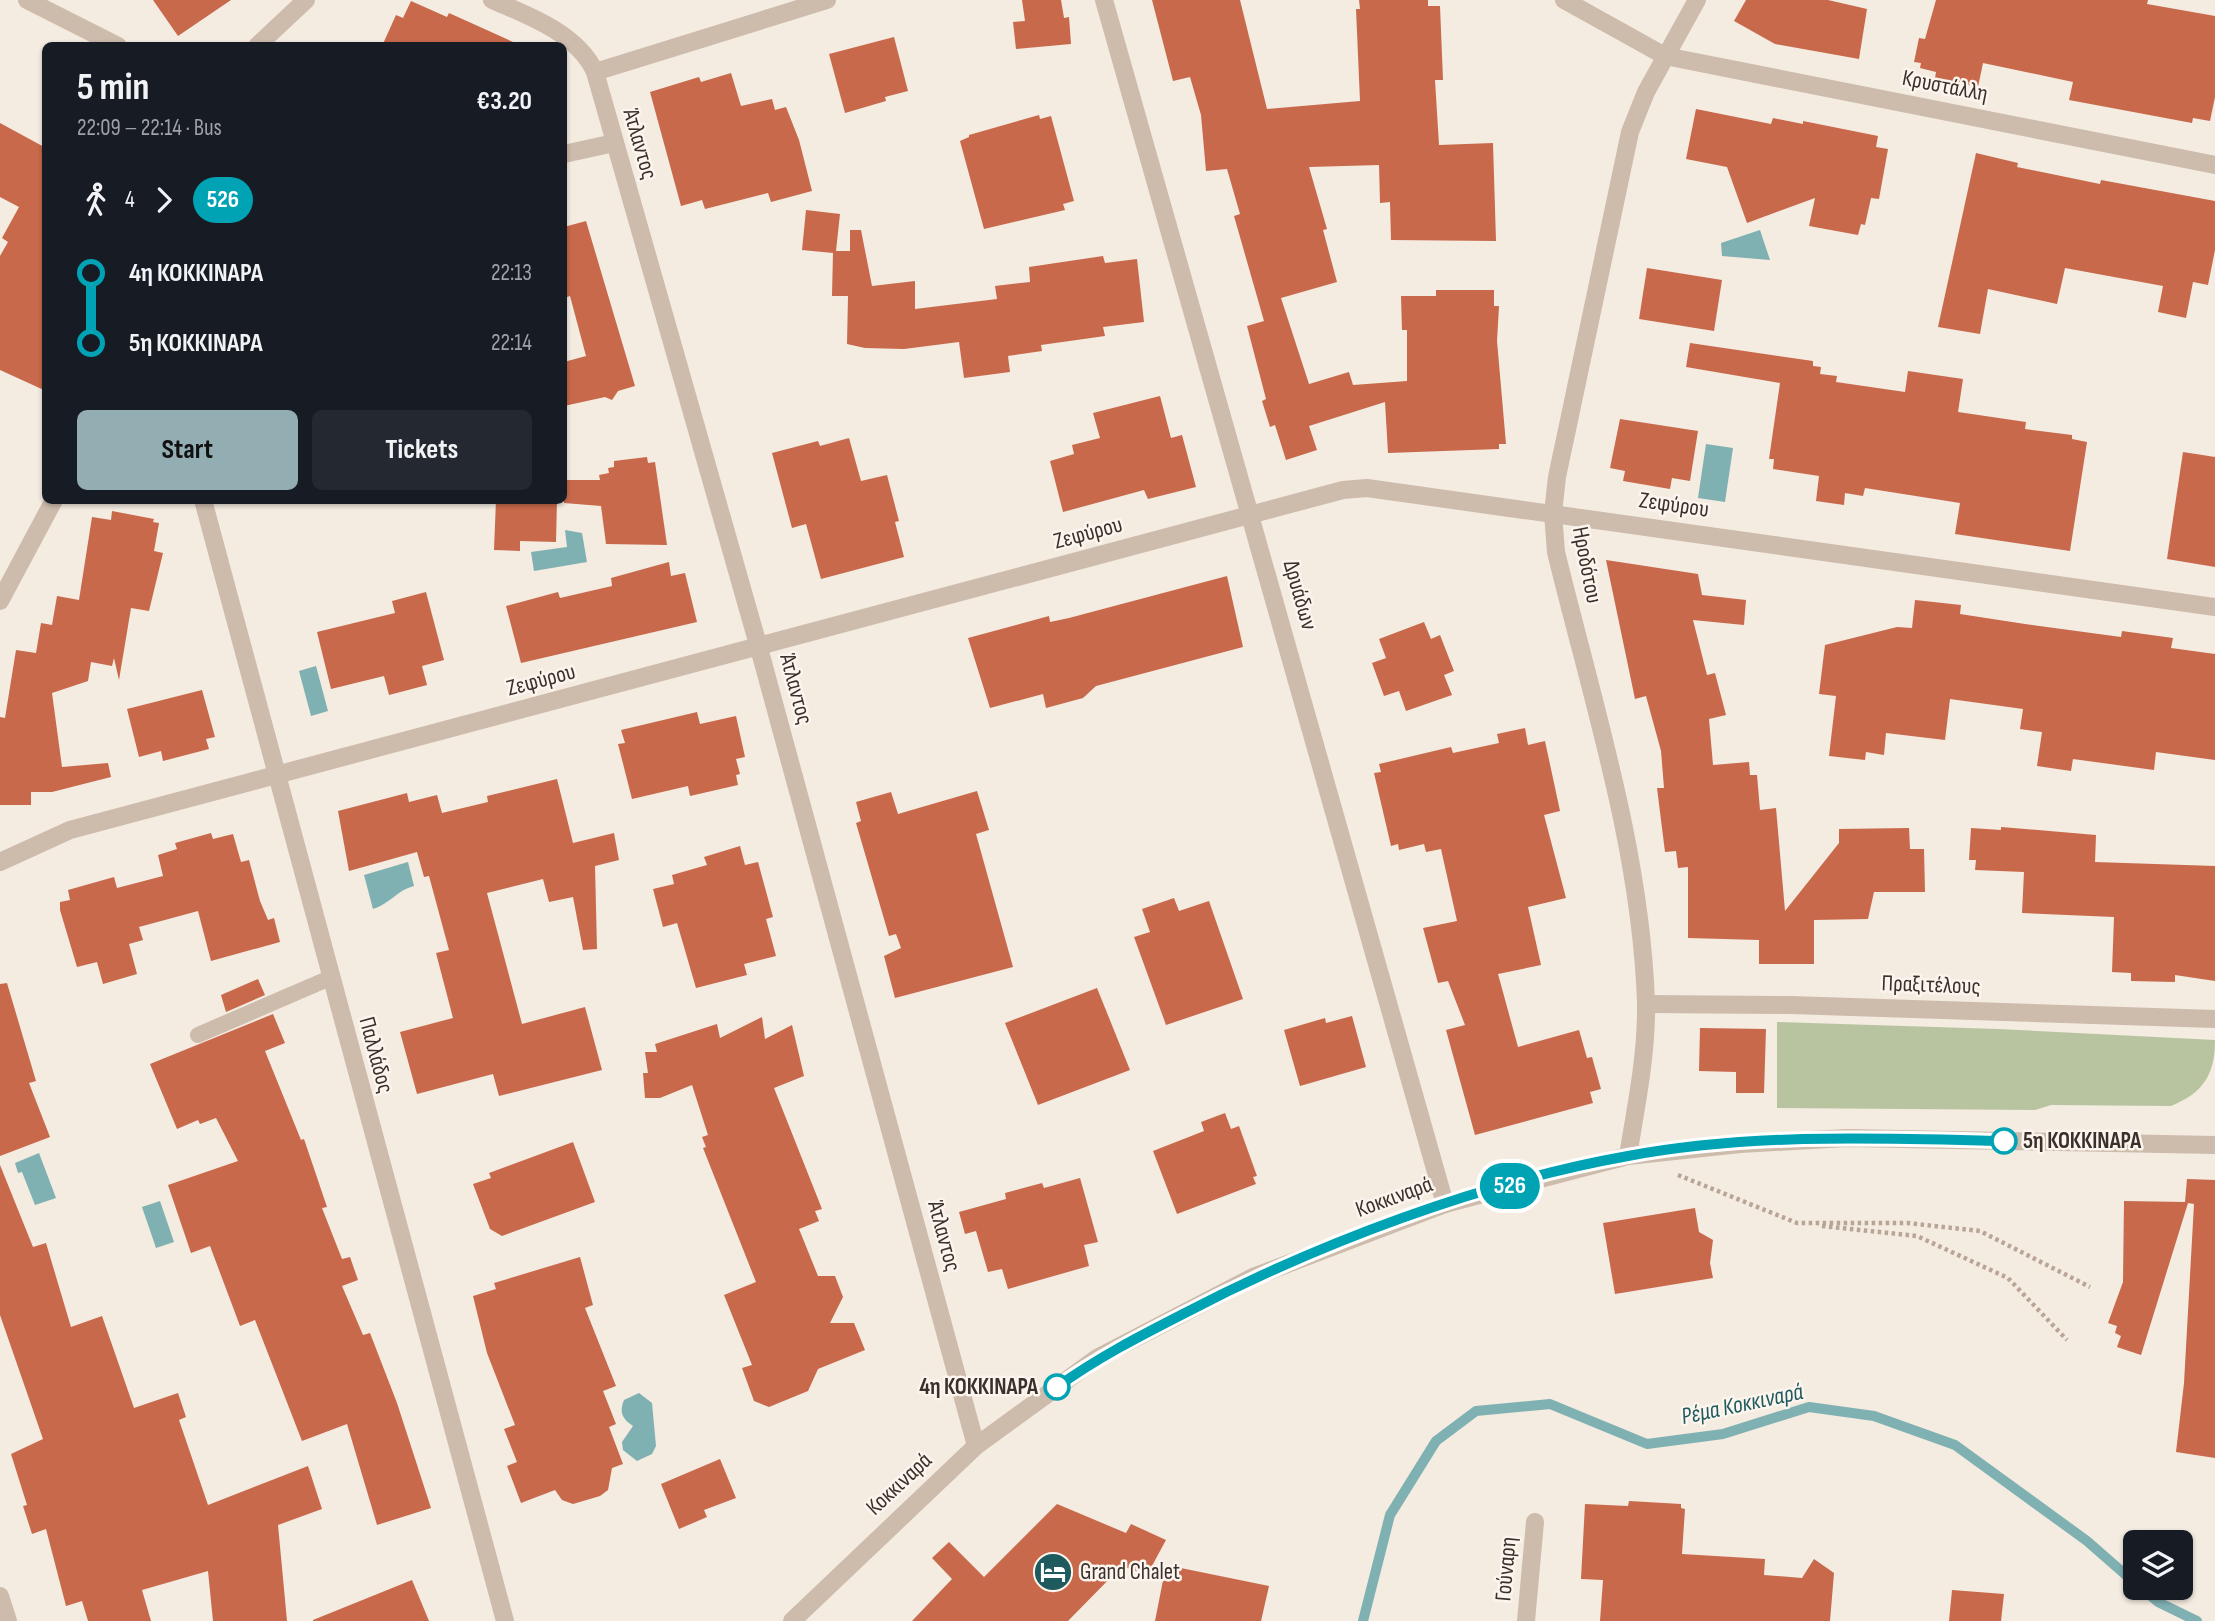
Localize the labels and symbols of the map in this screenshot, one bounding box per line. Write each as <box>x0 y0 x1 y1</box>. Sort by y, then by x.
street label: Κρυστάλλη <box>1900 64 1990 108</box>
street label: Άτλαντος <box>617 105 663 183</box>
street label: Ζεφύρου <box>1637 486 1711 524</box>
street label: Ζεφύρου <box>1050 510 1126 556</box>
street label: Ηροδότου <box>1566 524 1608 606</box>
street label: Δρυάδων <box>1277 557 1323 633</box>
street label: Άτλαντος <box>773 651 819 727</box>
street label: Ζεφύρου <box>503 657 579 703</box>
street label: Πραξιτέλους <box>1881 969 1981 1001</box>
street label: Παλλάδος <box>352 1014 400 1096</box>
place label: 5η ΚΟΚΚΙΝΑΡΑ <box>2023 1127 2142 1155</box>
marker: 5η ΚΟΚΚΙΝΑΡΑ <box>1991 1128 2017 1154</box>
line badge: 526 <box>1470 1163 1550 1209</box>
street label: Κοκκιναρά <box>1352 1170 1437 1224</box>
street label: Άτλαντος <box>921 1198 967 1274</box>
place label: 4η ΚΟΚΚΙΝΑΡΑ <box>919 1373 1039 1401</box>
marker: 4η ΚΟΚΚΙΝΑΡΑ <box>1044 1374 1070 1400</box>
water label: Ρέμα Κοκκιναρά <box>1678 1377 1806 1431</box>
street label: Κοκκιναρά <box>860 1446 938 1521</box>
street label: Γούναρη <box>1489 1536 1523 1602</box>
hotel icon: Grand Chalet <box>1032 1551 1074 1593</box>
place label: Grand Chalet <box>1080 1558 1180 1586</box>

